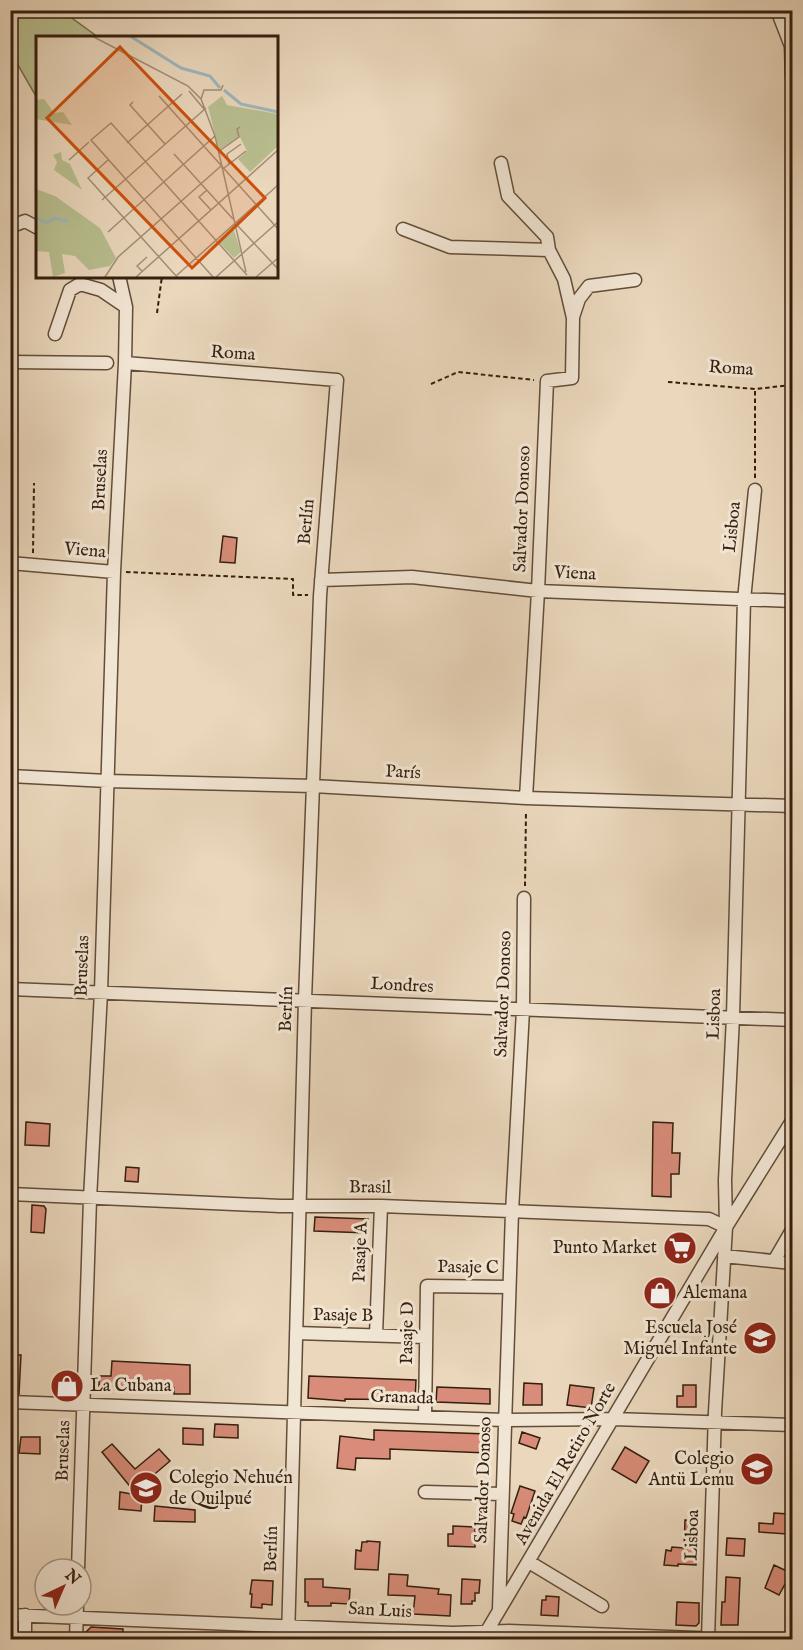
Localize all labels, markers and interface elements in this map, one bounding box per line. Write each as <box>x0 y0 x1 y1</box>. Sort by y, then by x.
inset map <box>36 36 278 278</box>
street label: Roma <box>210 341 256 367</box>
street label: Roma <box>708 356 754 382</box>
street label: Salvador Donoso <box>509 445 537 573</box>
street label: Bruselas <box>88 449 114 511</box>
street label: Berlín <box>294 498 321 546</box>
street label: Lisboa <box>719 500 747 554</box>
street label: Viena <box>62 538 107 564</box>
street label: Viena <box>552 561 597 587</box>
street label: París <box>385 761 421 785</box>
street label: Salvador Donoso <box>490 930 518 1058</box>
street label: Bruselas <box>70 935 96 997</box>
street label: Londres <box>370 973 434 999</box>
street label: Berlín <box>275 985 299 1032</box>
street label: Lisboa <box>703 988 727 1040</box>
street label: Brasil <box>349 1176 391 1200</box>
street label: Pasaje A <box>348 1220 374 1283</box>
supermarket icon: Punto Market <box>662 1230 698 1266</box>
place label: Punto Market <box>553 1237 657 1260</box>
street label: Pasaje C <box>437 1256 499 1280</box>
shop icon: Alemana <box>642 1275 678 1311</box>
place label: Alemana <box>682 1282 748 1305</box>
street label: Pasaje D <box>396 1301 420 1365</box>
street label: Pasaje B <box>313 1304 374 1328</box>
place label: Escuela José Miguel Infante <box>623 1317 737 1361</box>
school or university icon: Escuela José Miguel Infante <box>742 1320 778 1356</box>
shop icon: La Cubana <box>49 1368 85 1404</box>
place label: La Cubana <box>90 1375 172 1398</box>
street label: Avenida El Retiro Norte <box>510 1379 622 1550</box>
street label: Granada <box>370 1385 434 1411</box>
street label: Salvador Donoso <box>470 1416 498 1544</box>
street label: Bruselas <box>51 1420 77 1482</box>
place label: Colegio Antü Lemu <box>648 1448 734 1492</box>
school or university icon: Colegio Antü Lemu <box>739 1451 775 1487</box>
place label: Colegio Nehuén de Quilpué <box>169 1467 293 1511</box>
school or university icon: Colegio Nehuén de Quilpué <box>128 1470 164 1506</box>
street label: Lisboa <box>681 1509 705 1561</box>
street label: Berlín <box>260 1525 284 1572</box>
north arrow <box>33 1557 93 1617</box>
text: N <box>59 1565 84 1590</box>
street label: San Luis <box>348 1598 412 1624</box>

